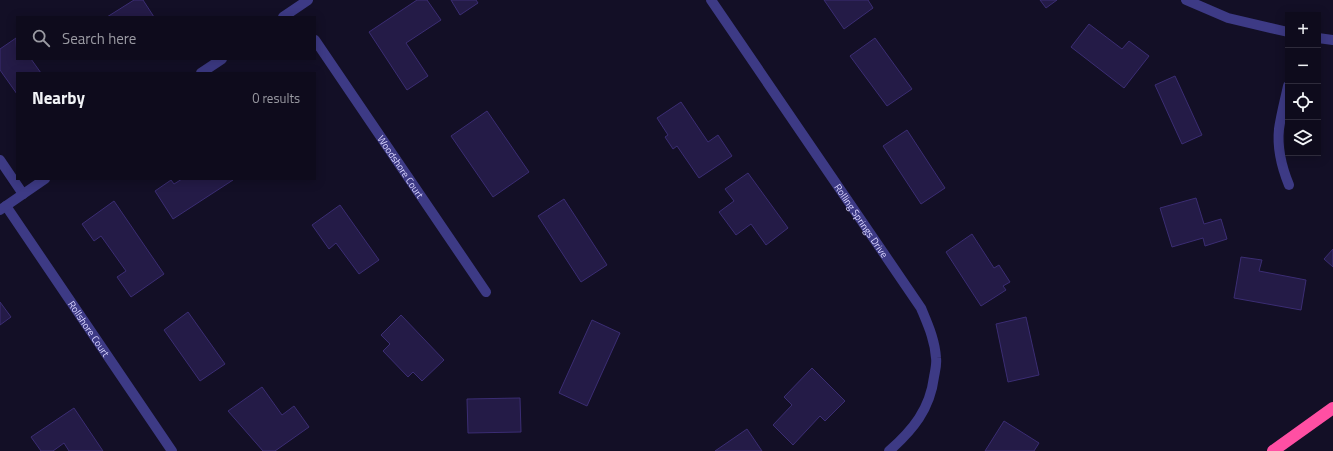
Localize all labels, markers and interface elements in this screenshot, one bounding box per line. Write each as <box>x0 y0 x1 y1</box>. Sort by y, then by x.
map controls <box>1285 12 1321 156</box>
button: + <box>1285 12 1321 48</box>
search box <box>16 16 316 60</box>
icon: search <box>30 27 52 49</box>
text: Search here <box>62 27 136 50</box>
button: − <box>1285 48 1321 84</box>
button: locate <box>1285 84 1321 120</box>
text: Nearby <box>32 85 85 111</box>
text: 0 results <box>252 88 300 108</box>
button: layers <box>1285 120 1321 156</box>
street label: Woodshore Court <box>374 132 428 202</box>
street label: Rolling Springs Drive <box>831 181 892 261</box>
street label: Rollshore Court <box>65 297 114 360</box>

